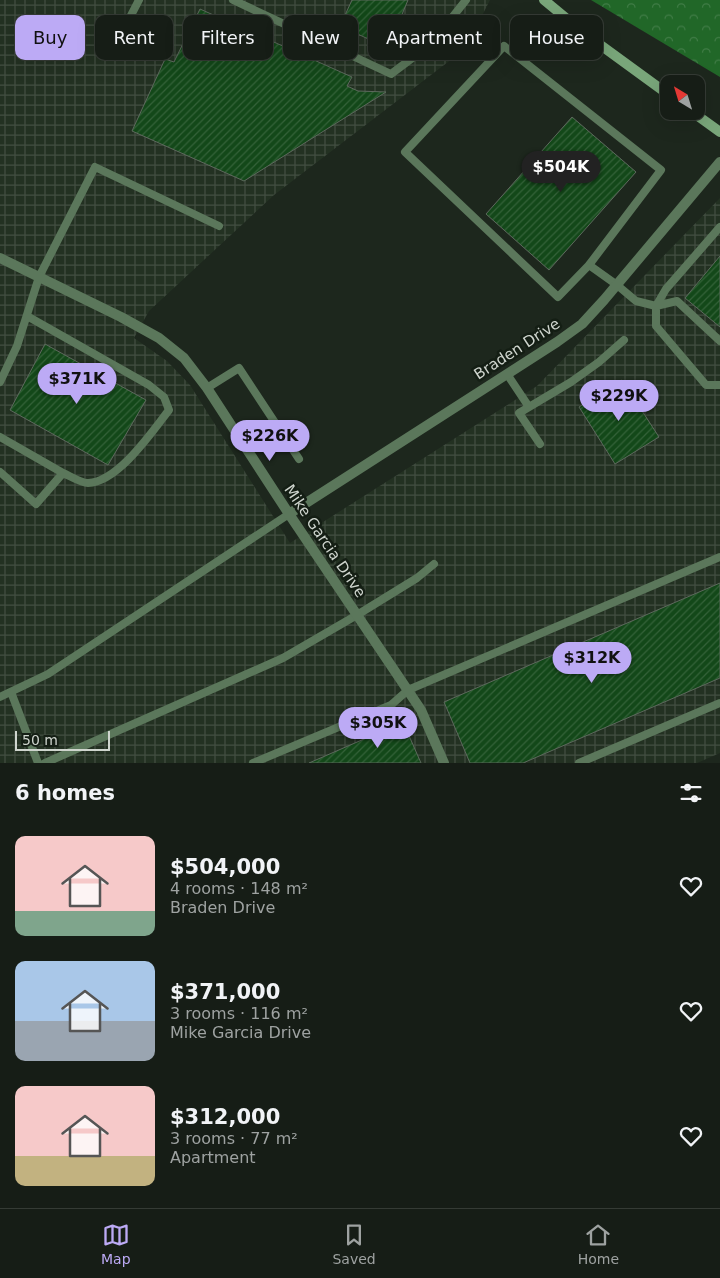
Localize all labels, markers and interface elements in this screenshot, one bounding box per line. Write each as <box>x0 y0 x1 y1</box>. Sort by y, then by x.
chip: Buy <box>15 15 85 60</box>
chip: Rent <box>95 15 173 60</box>
chip: Filters <box>183 15 273 60</box>
chip: New <box>283 15 358 60</box>
chip: Apartment <box>368 15 500 60</box>
chip: House <box>510 15 603 60</box>
north arrow <box>660 75 705 120</box>
map controls <box>660 75 705 120</box>
pin: $504K <box>526 150 596 193</box>
text: $504K <box>533 157 589 176</box>
street label: Braden Drive <box>471 315 563 383</box>
pin: $371K <box>42 362 112 405</box>
text: $371K <box>49 369 105 388</box>
pin: $229K <box>584 380 654 422</box>
text: $229K <box>591 386 647 405</box>
pin: $226K <box>235 420 305 462</box>
text: $226K <box>242 426 298 445</box>
street label: Mike Garcia Drive <box>281 481 369 601</box>
pin: $312K <box>557 642 627 684</box>
text: $312K <box>564 648 620 667</box>
pin: $305K <box>343 706 413 749</box>
text: $305K <box>350 713 406 732</box>
scale bar <box>15 728 110 751</box>
text: 50 m <box>22 732 58 748</box>
icon: filters <box>677 779 705 807</box>
text: 6 homes <box>15 781 115 805</box>
text: $504,000 <box>170 855 280 879</box>
icon: home <box>55 856 115 916</box>
icon: heart <box>677 872 705 900</box>
text: 4 rooms · 148 m² <box>170 879 308 898</box>
text: Braden Drive <box>170 898 275 917</box>
text: $371,000 <box>170 980 280 1004</box>
icon: home <box>55 981 115 1041</box>
icon: heart <box>677 997 705 1025</box>
text: 3 rooms · 116 m² <box>170 1004 308 1023</box>
text: Mike Garcia Drive <box>170 1023 311 1042</box>
text: $312,000 <box>170 1105 280 1129</box>
icon: home <box>55 1106 115 1166</box>
icon: heart <box>677 1122 705 1150</box>
text: 3 rooms · 77 m² <box>170 1129 298 1148</box>
text: Apartment <box>170 1148 256 1167</box>
tab: Map <box>101 1221 131 1267</box>
tab: Saved <box>332 1221 376 1267</box>
tab: Home <box>578 1221 619 1267</box>

